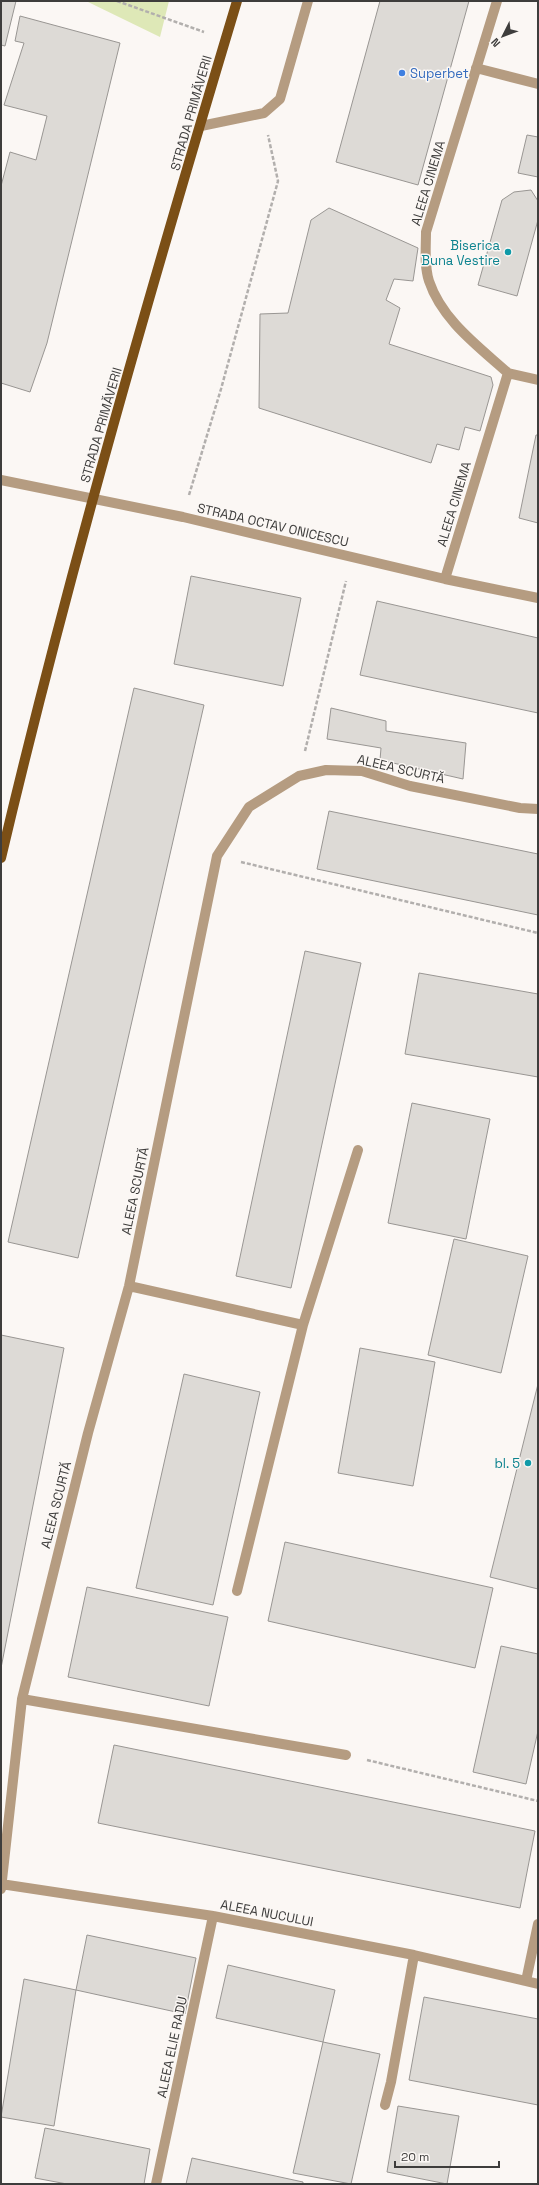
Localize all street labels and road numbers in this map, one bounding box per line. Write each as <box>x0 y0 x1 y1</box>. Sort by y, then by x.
street label: STRADA PRIMĂVERII <box>166 53 216 173</box>
street label: ALEEA CINEMA <box>407 138 449 228</box>
street label: STRADA PRIMĂVERII <box>76 365 126 485</box>
street label: ALEEA CINEMA <box>433 459 475 549</box>
street label: STRADA OCTAV ONICESCU <box>196 499 350 551</box>
street label: ALEEA SCURTĂ <box>356 751 446 787</box>
street label: ALEEA SCURTĂ <box>117 1146 153 1236</box>
street label: ALEEA SCURTĂ <box>37 1460 75 1550</box>
street label: ALEEA NUCULUI <box>219 1896 315 1930</box>
street label: ALEEA ELIE RADU <box>153 1995 191 2099</box>

